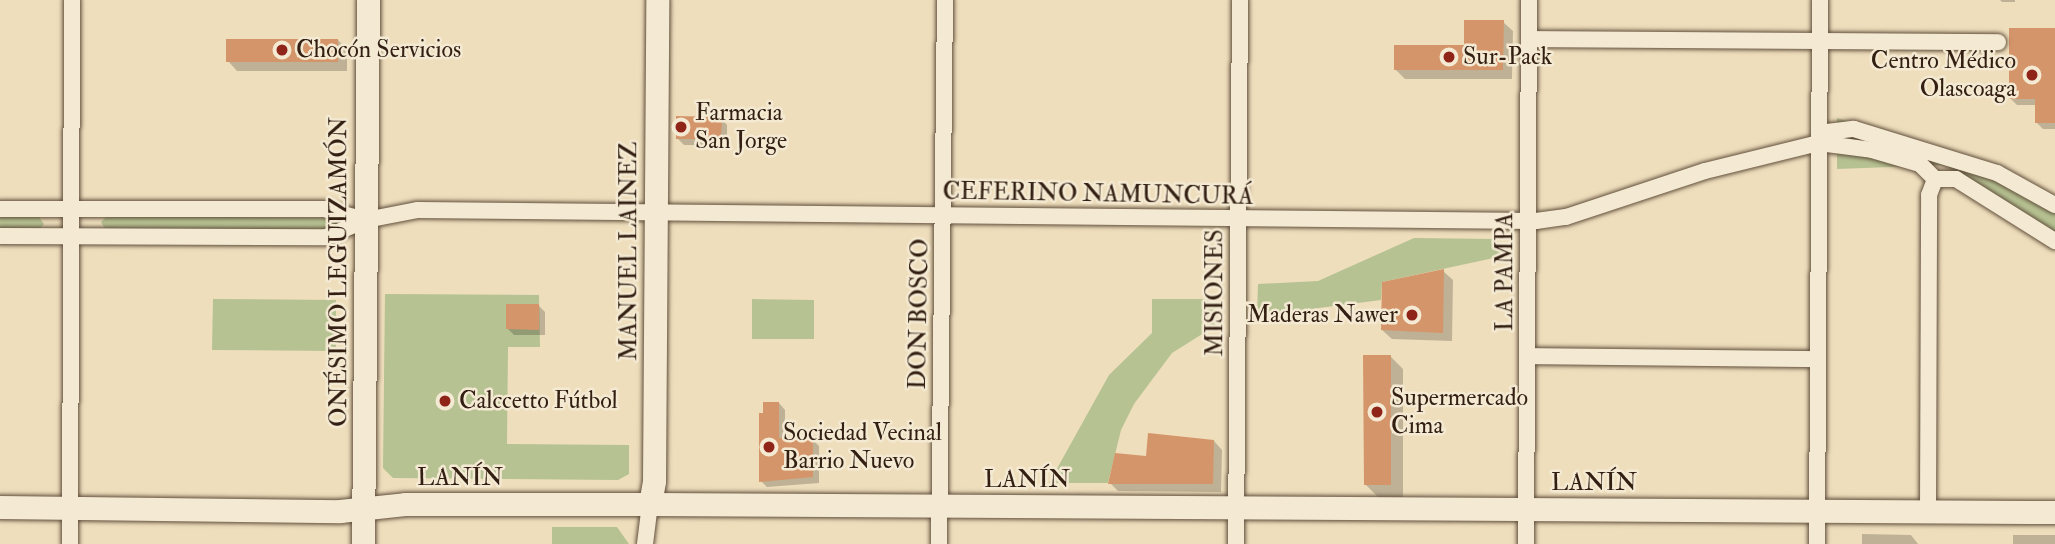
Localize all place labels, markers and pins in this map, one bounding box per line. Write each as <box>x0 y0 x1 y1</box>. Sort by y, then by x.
place label: Chocón Servicios <box>296 36 461 64</box>
marker: Chocón Servicios <box>274 42 290 58</box>
place label: Sur-Pack <box>1463 43 1552 71</box>
place label: Centro Médico Olascoaga <box>1871 47 2016 103</box>
marker: Sur-Pack <box>1441 49 1457 65</box>
marker: Centro Médico Olascoaga <box>2022 65 2042 85</box>
place label: Farmacia San Jorge <box>695 99 787 155</box>
marker: Farmacia San Jorge <box>673 119 689 135</box>
place label: Maderas Nawer <box>1247 301 1398 329</box>
marker: Maderas Nawer <box>1404 307 1420 323</box>
place label: Supermercado Cima <box>1391 384 1528 440</box>
place label: Calccetto Fútbol <box>459 387 618 415</box>
marker: Calccetto Fútbol <box>437 393 453 409</box>
marker: Supermercado Cima <box>1369 404 1385 420</box>
place label: Sociedad Vecinal Barrio Nuevo <box>783 419 942 475</box>
marker: Sociedad Vecinal Barrio Nuevo <box>761 439 777 455</box>

